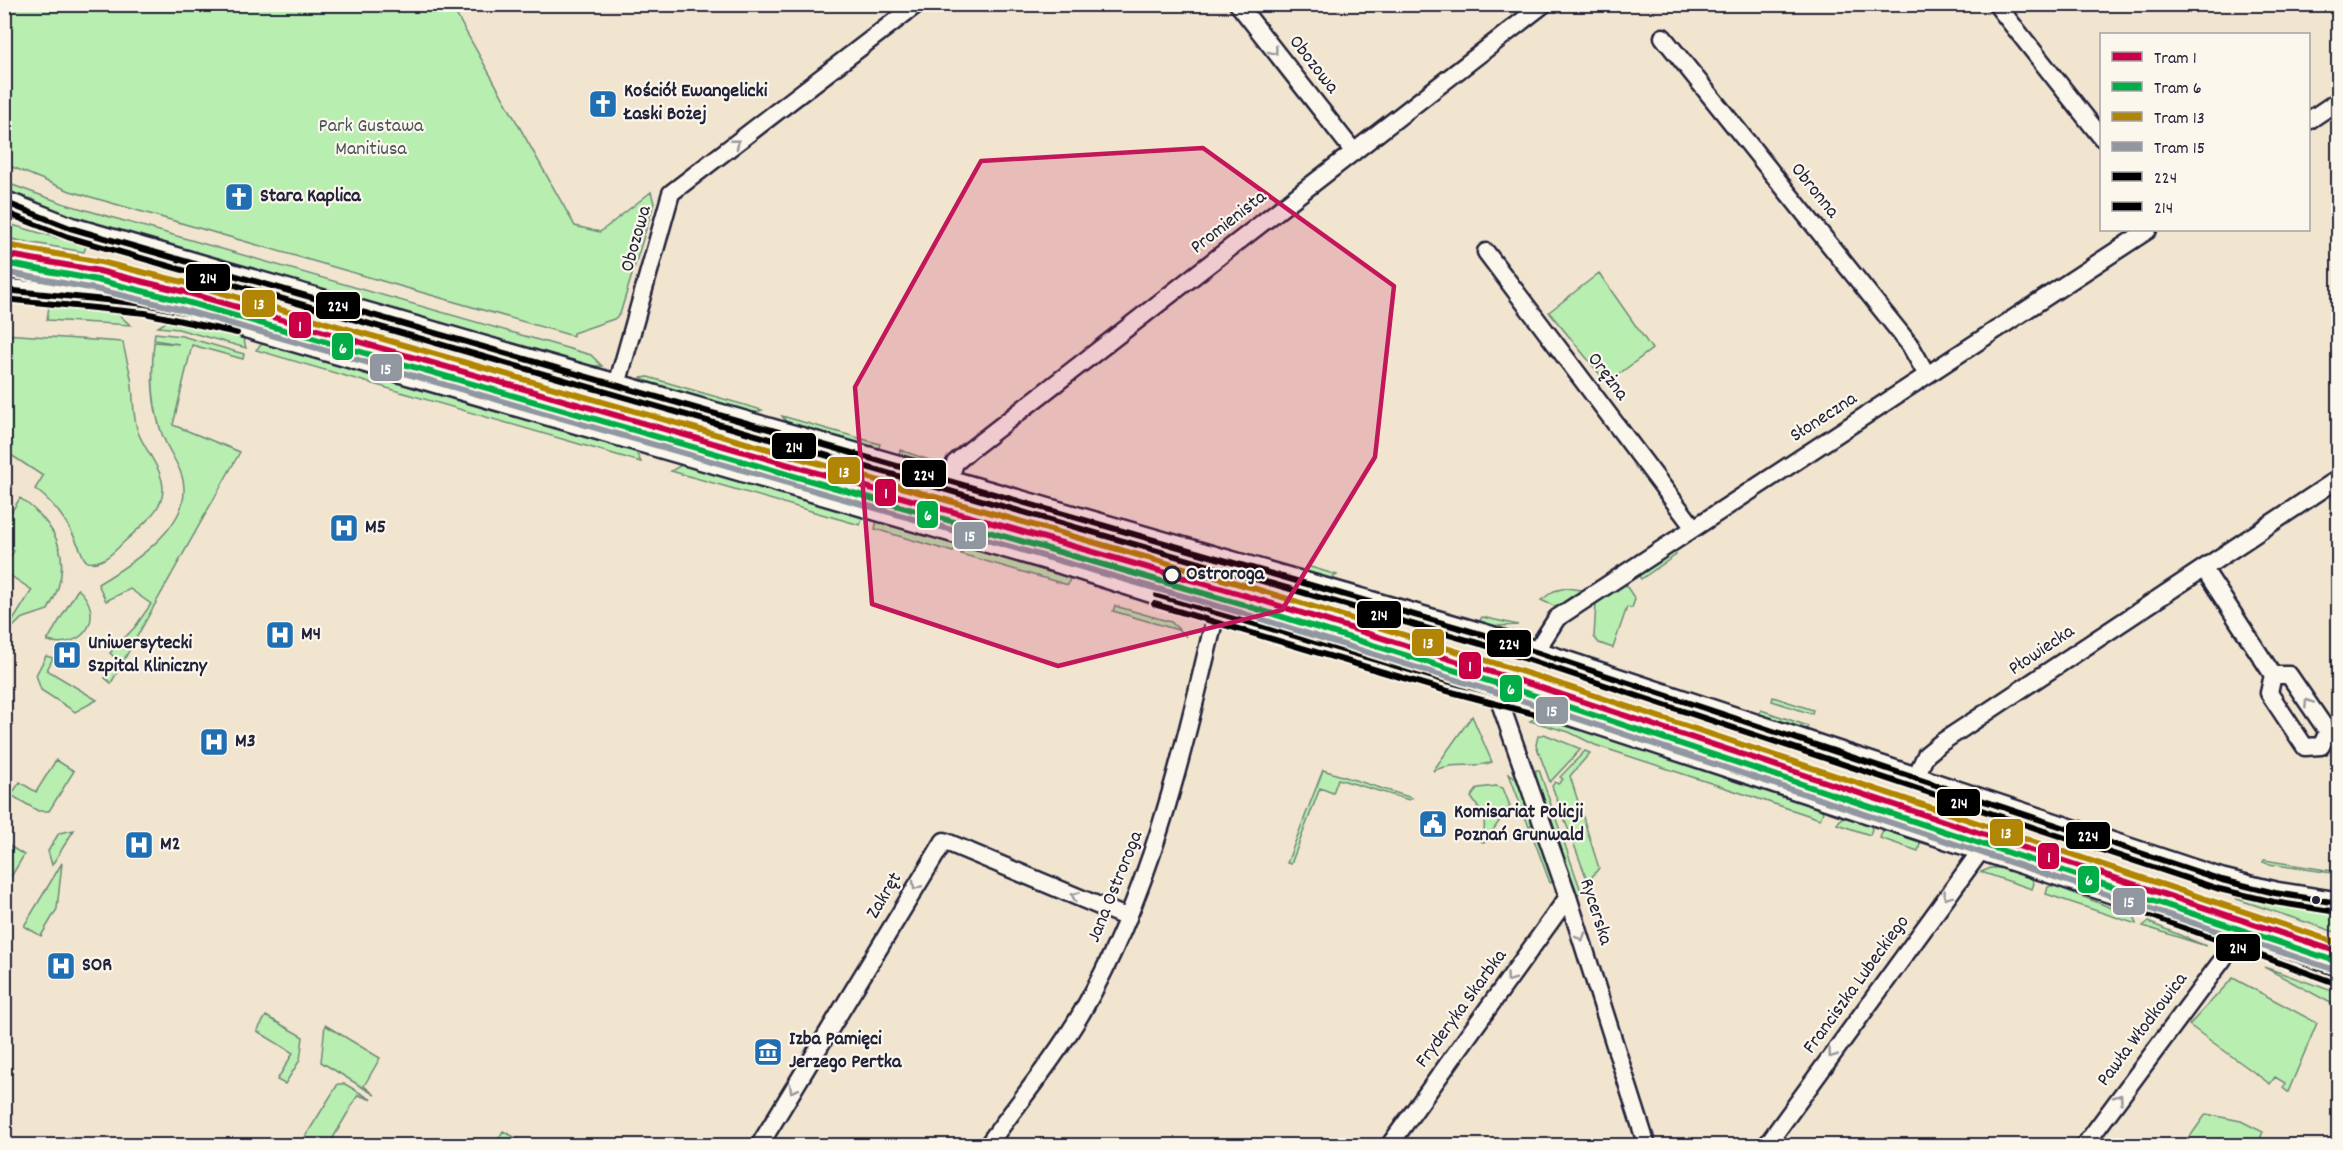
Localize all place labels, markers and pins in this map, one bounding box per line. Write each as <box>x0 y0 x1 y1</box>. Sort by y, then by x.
place label: Kościół Ewangelicki Łaski Bożej <box>623 78 768 129</box>
church icon: Kościół Ewangelicki Łaski Bożej <box>587 88 619 120</box>
church icon: Stara Kaplica <box>223 181 255 213</box>
place label: Stara Kaplica <box>260 183 361 211</box>
hospital icon: M5 <box>328 512 360 544</box>
place label: M5 <box>365 514 386 542</box>
place label: Ostroroga <box>1186 561 1265 589</box>
marker: Ostroroga <box>1163 566 1181 584</box>
hospital icon: M4 <box>264 619 296 651</box>
place label: M4 <box>301 621 321 649</box>
place label: Uniwersytecki Szpital Kliniczny <box>88 630 208 681</box>
hospital icon: Uniwersytecki Szpital Kliniczny <box>51 639 83 671</box>
hospital icon: M3 <box>198 726 230 758</box>
place label: M3 <box>235 728 256 756</box>
place label: Komisariat Policji Poznań Grunwald <box>1454 799 1584 850</box>
public building icon: Komisariat Policji Poznań Grunwald <box>1417 808 1449 840</box>
hospital icon: M2 <box>123 829 155 861</box>
place label: M2 <box>160 831 180 859</box>
unlabelled marker <box>2310 894 2322 906</box>
hospital icon: SOR <box>45 950 77 982</box>
place label: SOR <box>82 952 112 980</box>
place label: Izba Pamięci Jerzego Pertka <box>789 1026 902 1077</box>
museum icon: Izba Pamięci Jerzego Pertka <box>752 1036 784 1068</box>

